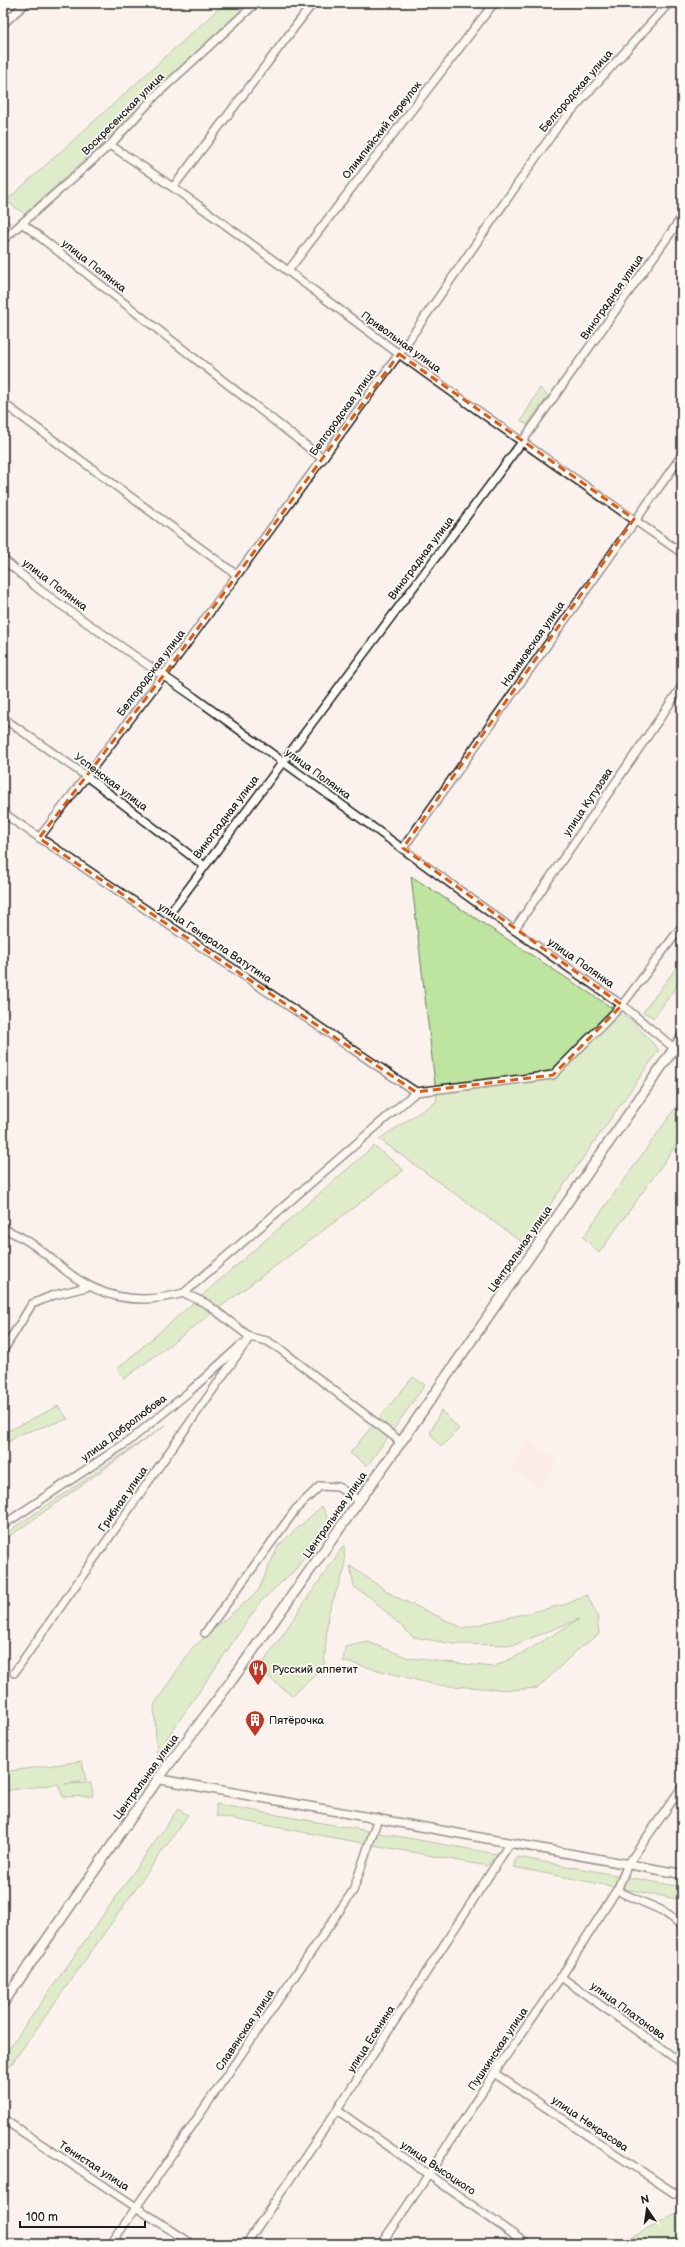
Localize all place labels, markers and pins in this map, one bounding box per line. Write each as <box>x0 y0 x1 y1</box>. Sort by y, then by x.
restaurant icon: Русский аппетит <box>247 1658 269 1686</box>
place label: Русский аппетит <box>272 1663 358 1676</box>
building icon: Пятёрочка <box>244 1709 266 1737</box>
place label: Пятёрочка <box>269 1714 325 1727</box>

